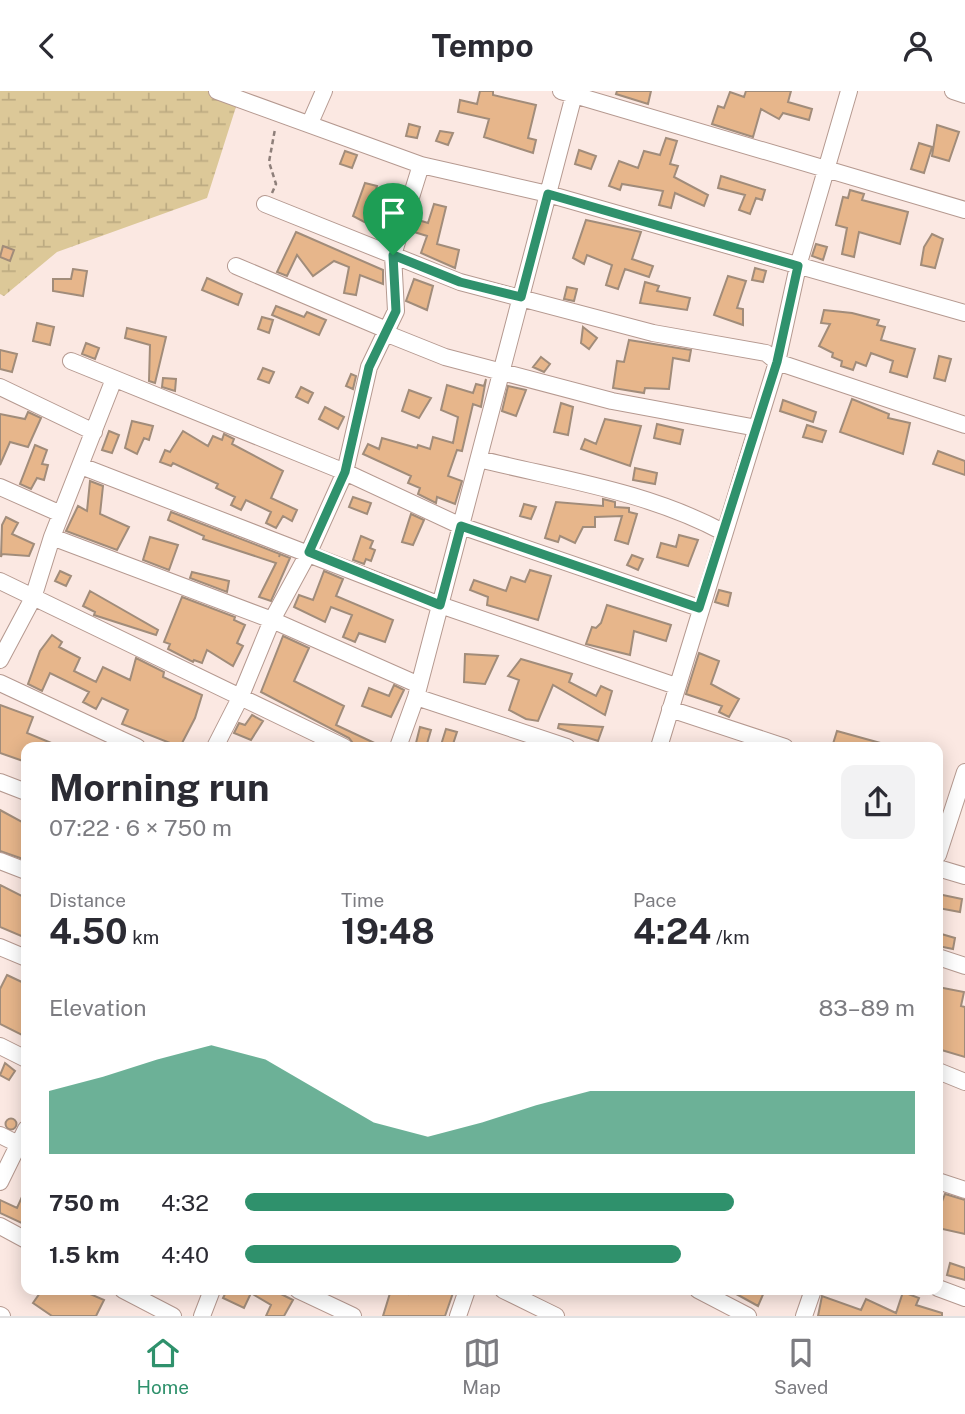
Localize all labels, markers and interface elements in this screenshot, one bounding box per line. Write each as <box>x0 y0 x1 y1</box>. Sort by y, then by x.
icon: back <box>28 27 66 65</box>
text: Tempo <box>431 27 534 64</box>
icon: person <box>899 27 937 65</box>
pin <box>363 183 423 255</box>
icon: arrive <box>374 194 412 232</box>
text: Morning run <box>49 765 270 810</box>
button: share <box>841 765 915 839</box>
text: 07:22 · 6 × 750 m <box>49 814 232 841</box>
text: Distance <box>49 889 126 911</box>
text: Time <box>341 889 384 911</box>
text: Pace <box>633 889 676 911</box>
text: 4.50 <box>49 911 128 952</box>
text: 19:48 <box>341 911 435 952</box>
text: 4:24 <box>633 911 711 952</box>
text: km <box>128 926 159 948</box>
text: /km <box>711 926 750 948</box>
text: Elevation <box>49 994 147 1021</box>
text: 83–89 m <box>818 994 915 1021</box>
text: 750 m <box>49 1189 120 1216</box>
text: 4:32 <box>161 1189 209 1216</box>
text: 1.5 km <box>49 1241 120 1268</box>
text: 4:40 <box>161 1241 209 1268</box>
tab: Home <box>137 1334 189 1398</box>
tab: Map <box>462 1334 501 1398</box>
tab: Saved <box>774 1334 828 1398</box>

